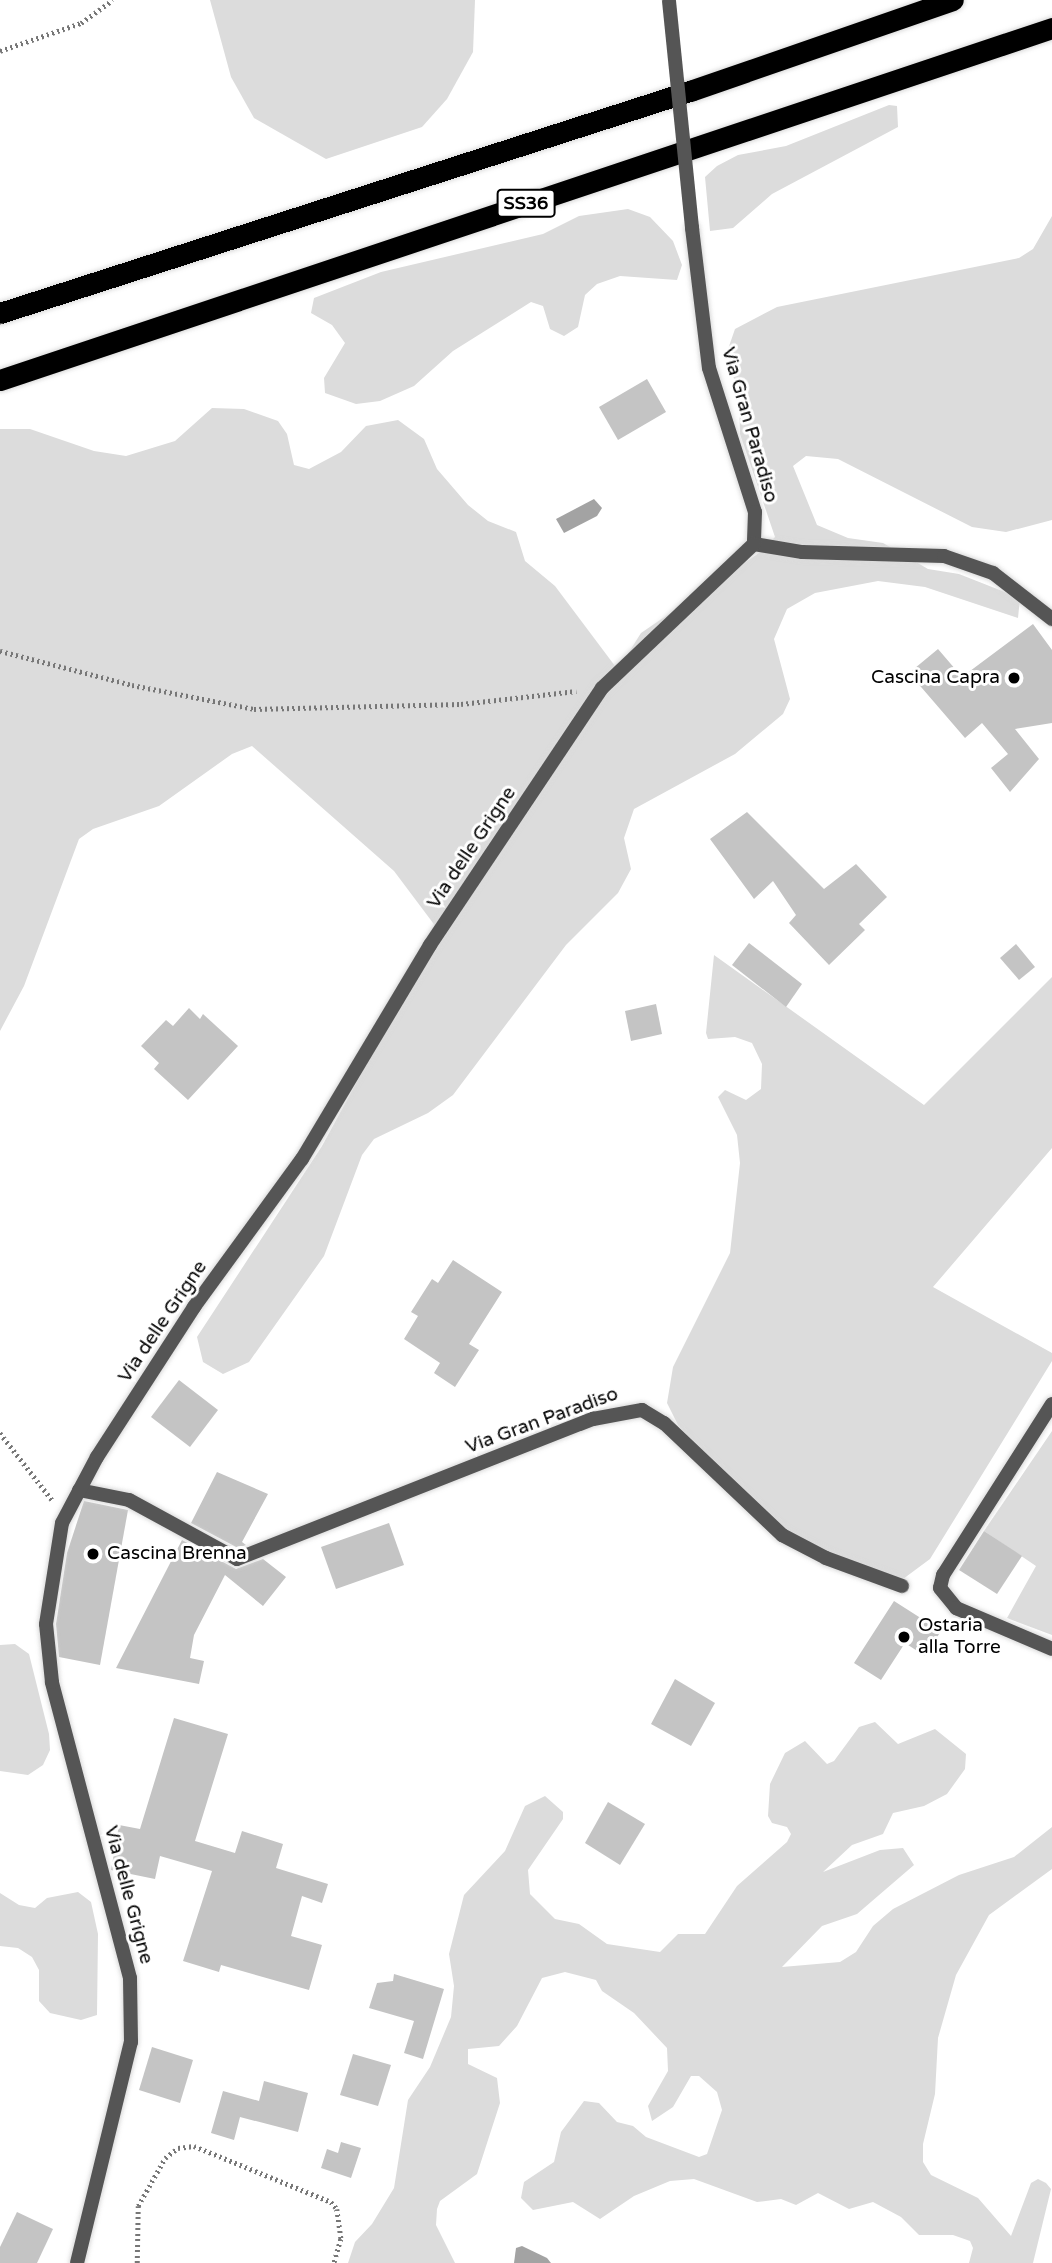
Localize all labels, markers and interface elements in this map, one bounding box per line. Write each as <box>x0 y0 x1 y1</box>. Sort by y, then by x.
road number: SS36 <box>496 188 556 218</box>
street label: Via Gran Paradiso <box>716 345 782 505</box>
place label: Cascina Capra <box>871 667 1000 689</box>
marker: Cascina Capra <box>1006 670 1022 686</box>
street label: Via delle Grigne <box>423 783 521 913</box>
street label: Via delle Grigne <box>114 1257 212 1387</box>
street label: Via Gran Paradiso <box>463 1383 621 1459</box>
place label: Cascina Brenna <box>107 1543 247 1565</box>
marker: Cascina Brenna <box>85 1546 101 1562</box>
place label: Ostaria alla Torre <box>918 1615 1001 1659</box>
marker: Ostaria alla Torre <box>896 1629 912 1645</box>
street label: Via delle Grigne <box>99 1823 157 1967</box>

